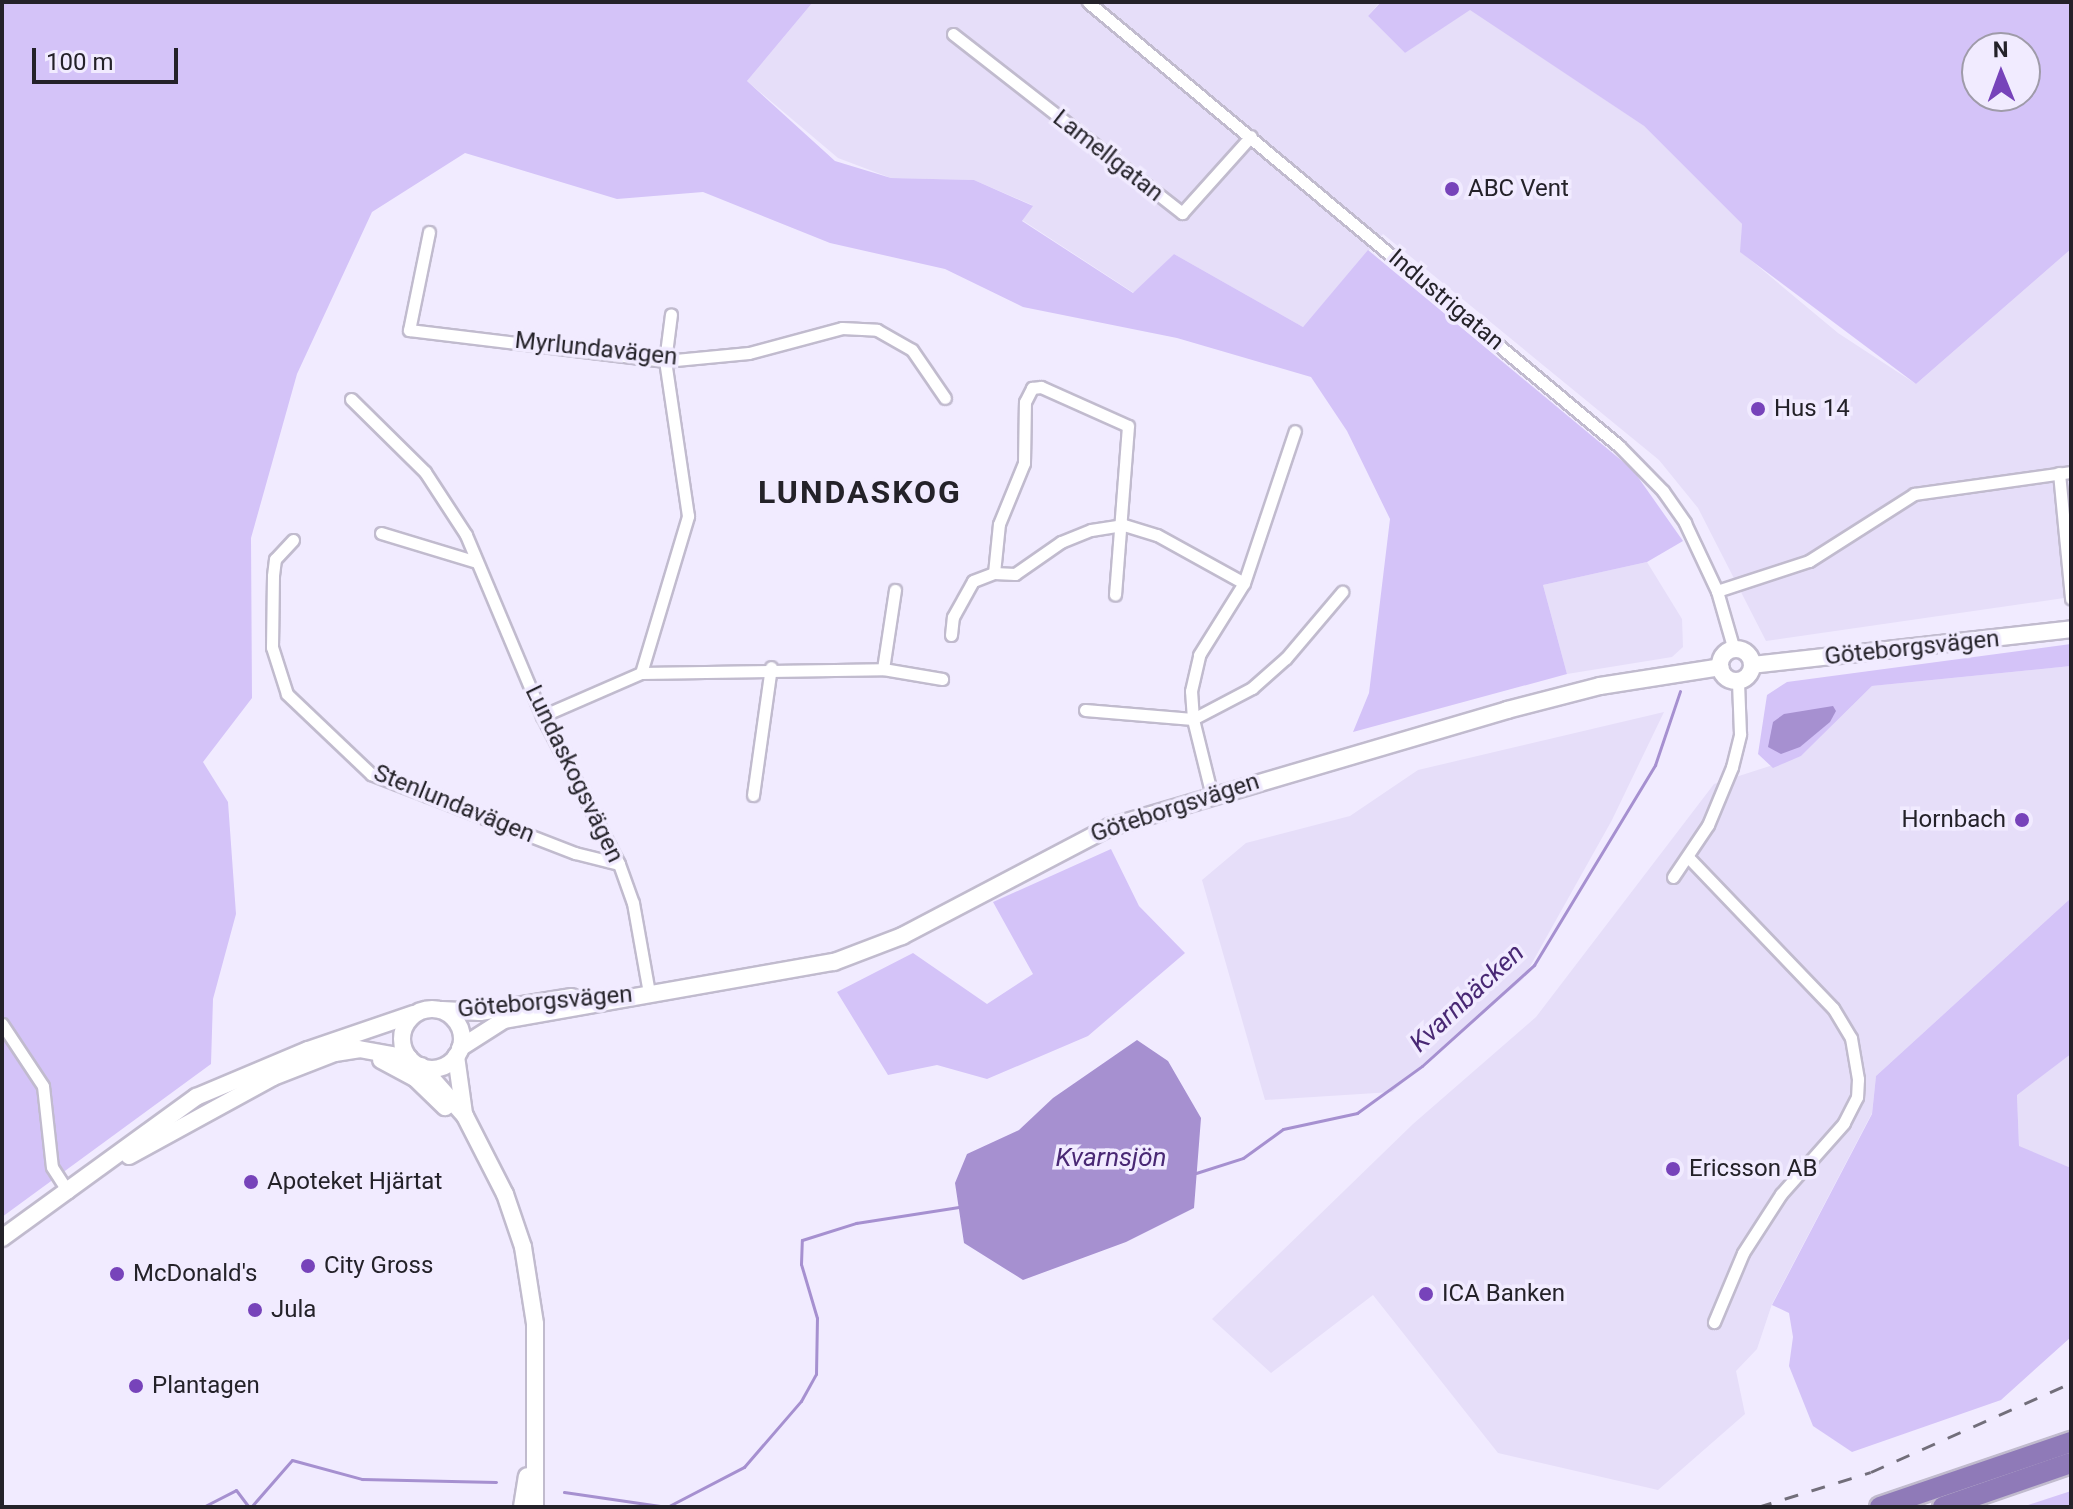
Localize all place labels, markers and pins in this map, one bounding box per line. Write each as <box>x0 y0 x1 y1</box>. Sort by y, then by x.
place label: ABC Vent <box>1468 175 1569 203</box>
marker: ABC Vent <box>1443 180 1461 198</box>
place label: Hus 14 <box>1774 395 1850 423</box>
marker: Hus 14 <box>1749 400 1767 418</box>
place label: Hornbach <box>1901 806 2006 834</box>
marker: Hornbach <box>2013 811 2031 829</box>
place label: Ericsson AB <box>1689 1155 1817 1183</box>
marker: Ericsson AB <box>1664 1160 1682 1178</box>
place label: Apoteket Hjärtat <box>267 1168 442 1196</box>
marker: Apoteket Hjärtat <box>242 1173 260 1191</box>
place label: City Gross <box>324 1252 433 1280</box>
marker: City Gross <box>299 1257 317 1275</box>
place label: McDonald's <box>133 1260 257 1288</box>
marker: McDonald's <box>108 1265 126 1283</box>
place label: ICA Banken <box>1442 1280 1565 1308</box>
marker: ICA Banken <box>1417 1285 1435 1303</box>
place label: Jula <box>271 1296 316 1324</box>
marker: Jula <box>246 1301 264 1319</box>
place label: Plantagen <box>152 1372 260 1400</box>
marker: Plantagen <box>127 1377 145 1395</box>

